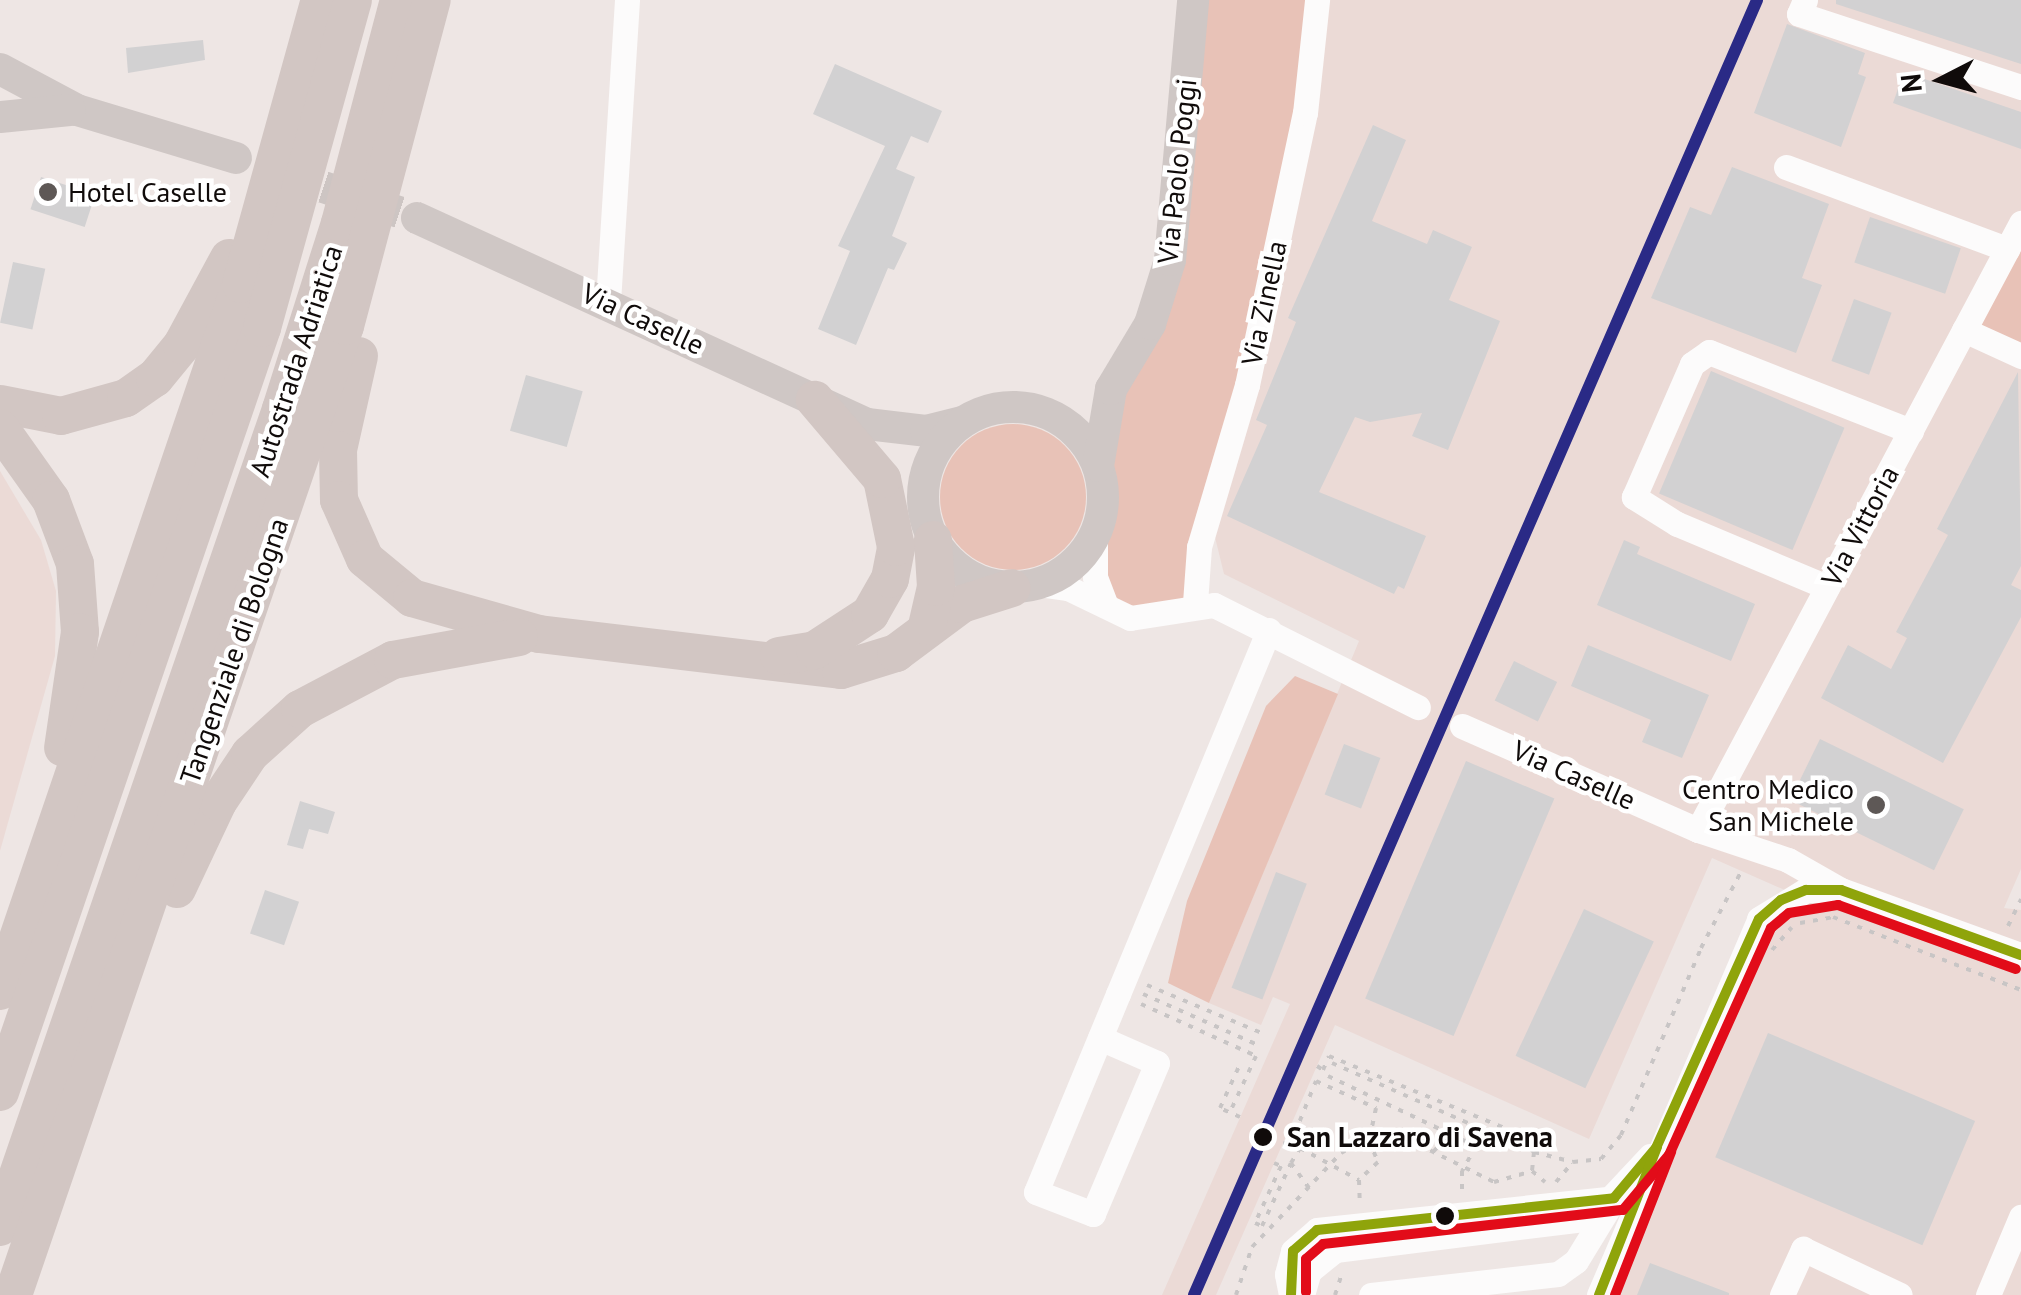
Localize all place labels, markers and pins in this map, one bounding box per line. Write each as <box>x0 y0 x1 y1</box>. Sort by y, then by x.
place label: Hotel Caselle <box>68 175 227 209</box>
marker: Hotel Caselle <box>37 181 59 203</box>
place label: Centro Medico San Michele <box>1682 772 1854 838</box>
marker: Centro Medico San Michele <box>1863 792 1889 818</box>
place label: San Lazzaro di Savena <box>1287 1120 1553 1154</box>
marker: San Lazzaro di Savena <box>1248 1122 1278 1152</box>
unlabelled marker <box>1435 1206 1455 1226</box>

